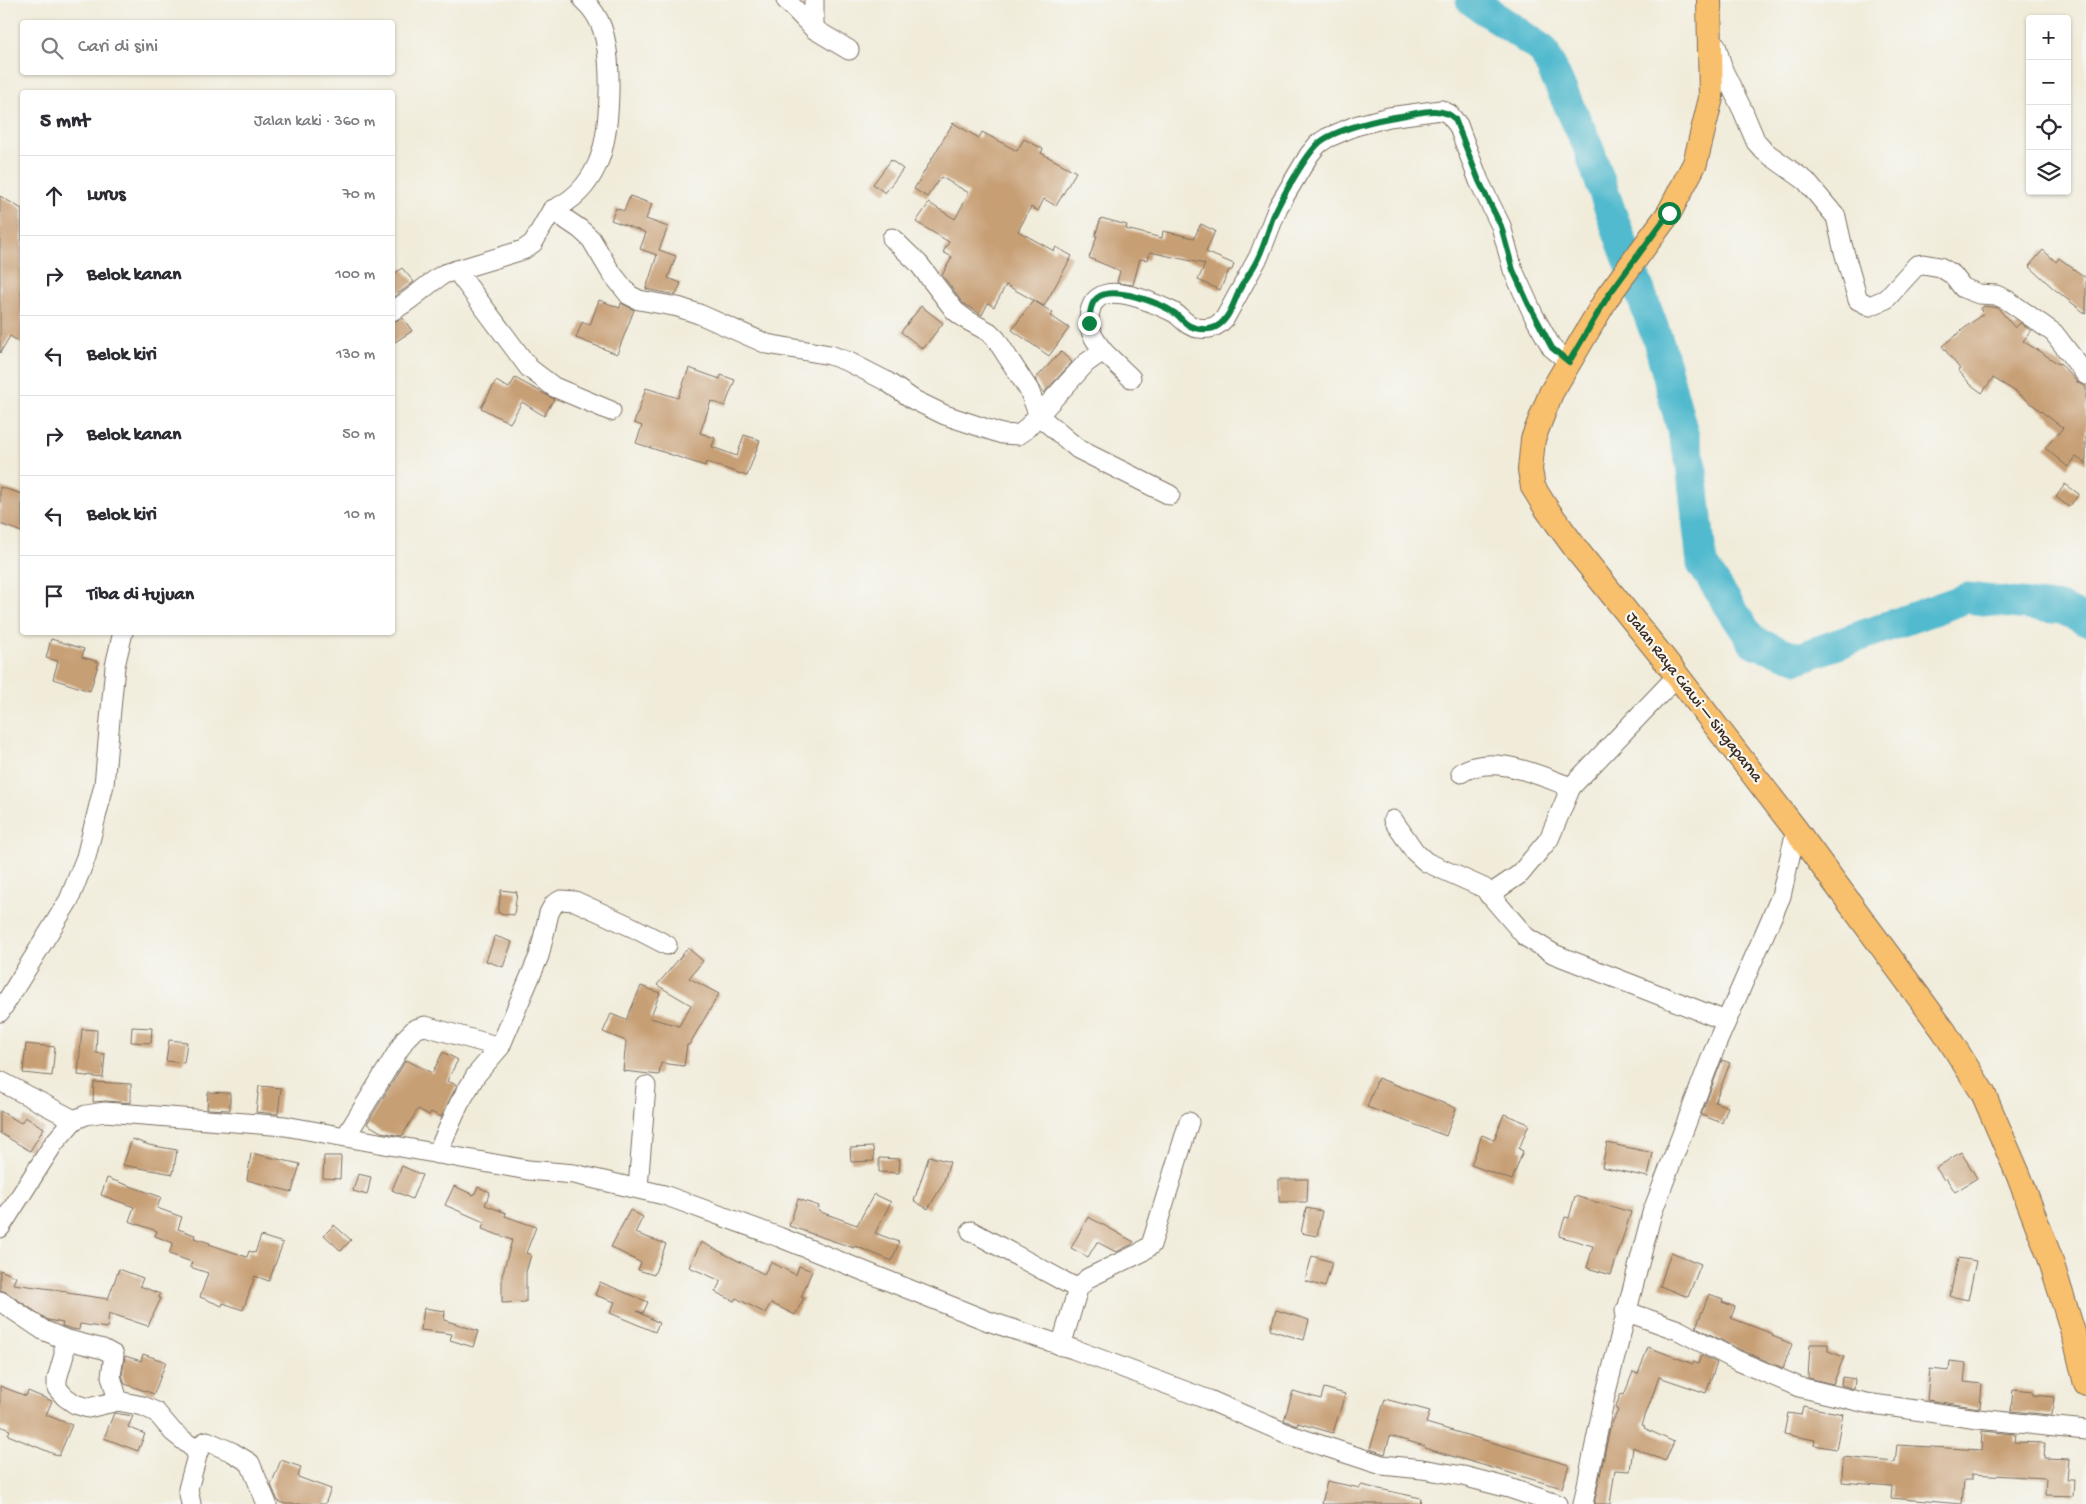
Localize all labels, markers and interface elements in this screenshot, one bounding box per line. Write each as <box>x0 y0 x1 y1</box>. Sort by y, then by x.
map controls <box>2026 15 2071 195</box>
button: + <box>2026 15 2071 60</box>
search box <box>20 20 395 75</box>
icon: search <box>38 34 66 62</box>
text: Cari di sini <box>78 36 158 59</box>
button: − <box>2026 60 2071 105</box>
button: locate <box>2026 105 2071 150</box>
text: 5 mnt <box>40 110 89 135</box>
text: Jalan kaki · 360 m <box>254 113 375 132</box>
button: layers <box>2026 150 2071 195</box>
icon: ahead <box>40 182 68 210</box>
text: Lurus <box>87 184 126 207</box>
text: 70 m <box>342 186 375 205</box>
route start <box>1658 202 1681 225</box>
icon: right <box>40 262 68 290</box>
text: Belok kanan <box>87 264 181 287</box>
text: 100 m <box>335 266 375 285</box>
route end <box>1078 312 1101 335</box>
icon: left <box>40 342 68 370</box>
text: Belok kiri <box>87 344 157 367</box>
text: 130 m <box>336 346 375 365</box>
icon: right <box>40 422 68 450</box>
text: Belok kanan <box>87 424 181 447</box>
text: 50 m <box>342 426 375 445</box>
icon: left <box>40 502 68 530</box>
text: Belok kiri <box>87 504 157 527</box>
text: 10 m <box>344 506 375 525</box>
icon: arrive <box>40 582 68 610</box>
text: Tiba di tujuan <box>87 584 194 607</box>
street label: Jalan Raya Ciawi — Singaparna <box>1621 609 1766 788</box>

